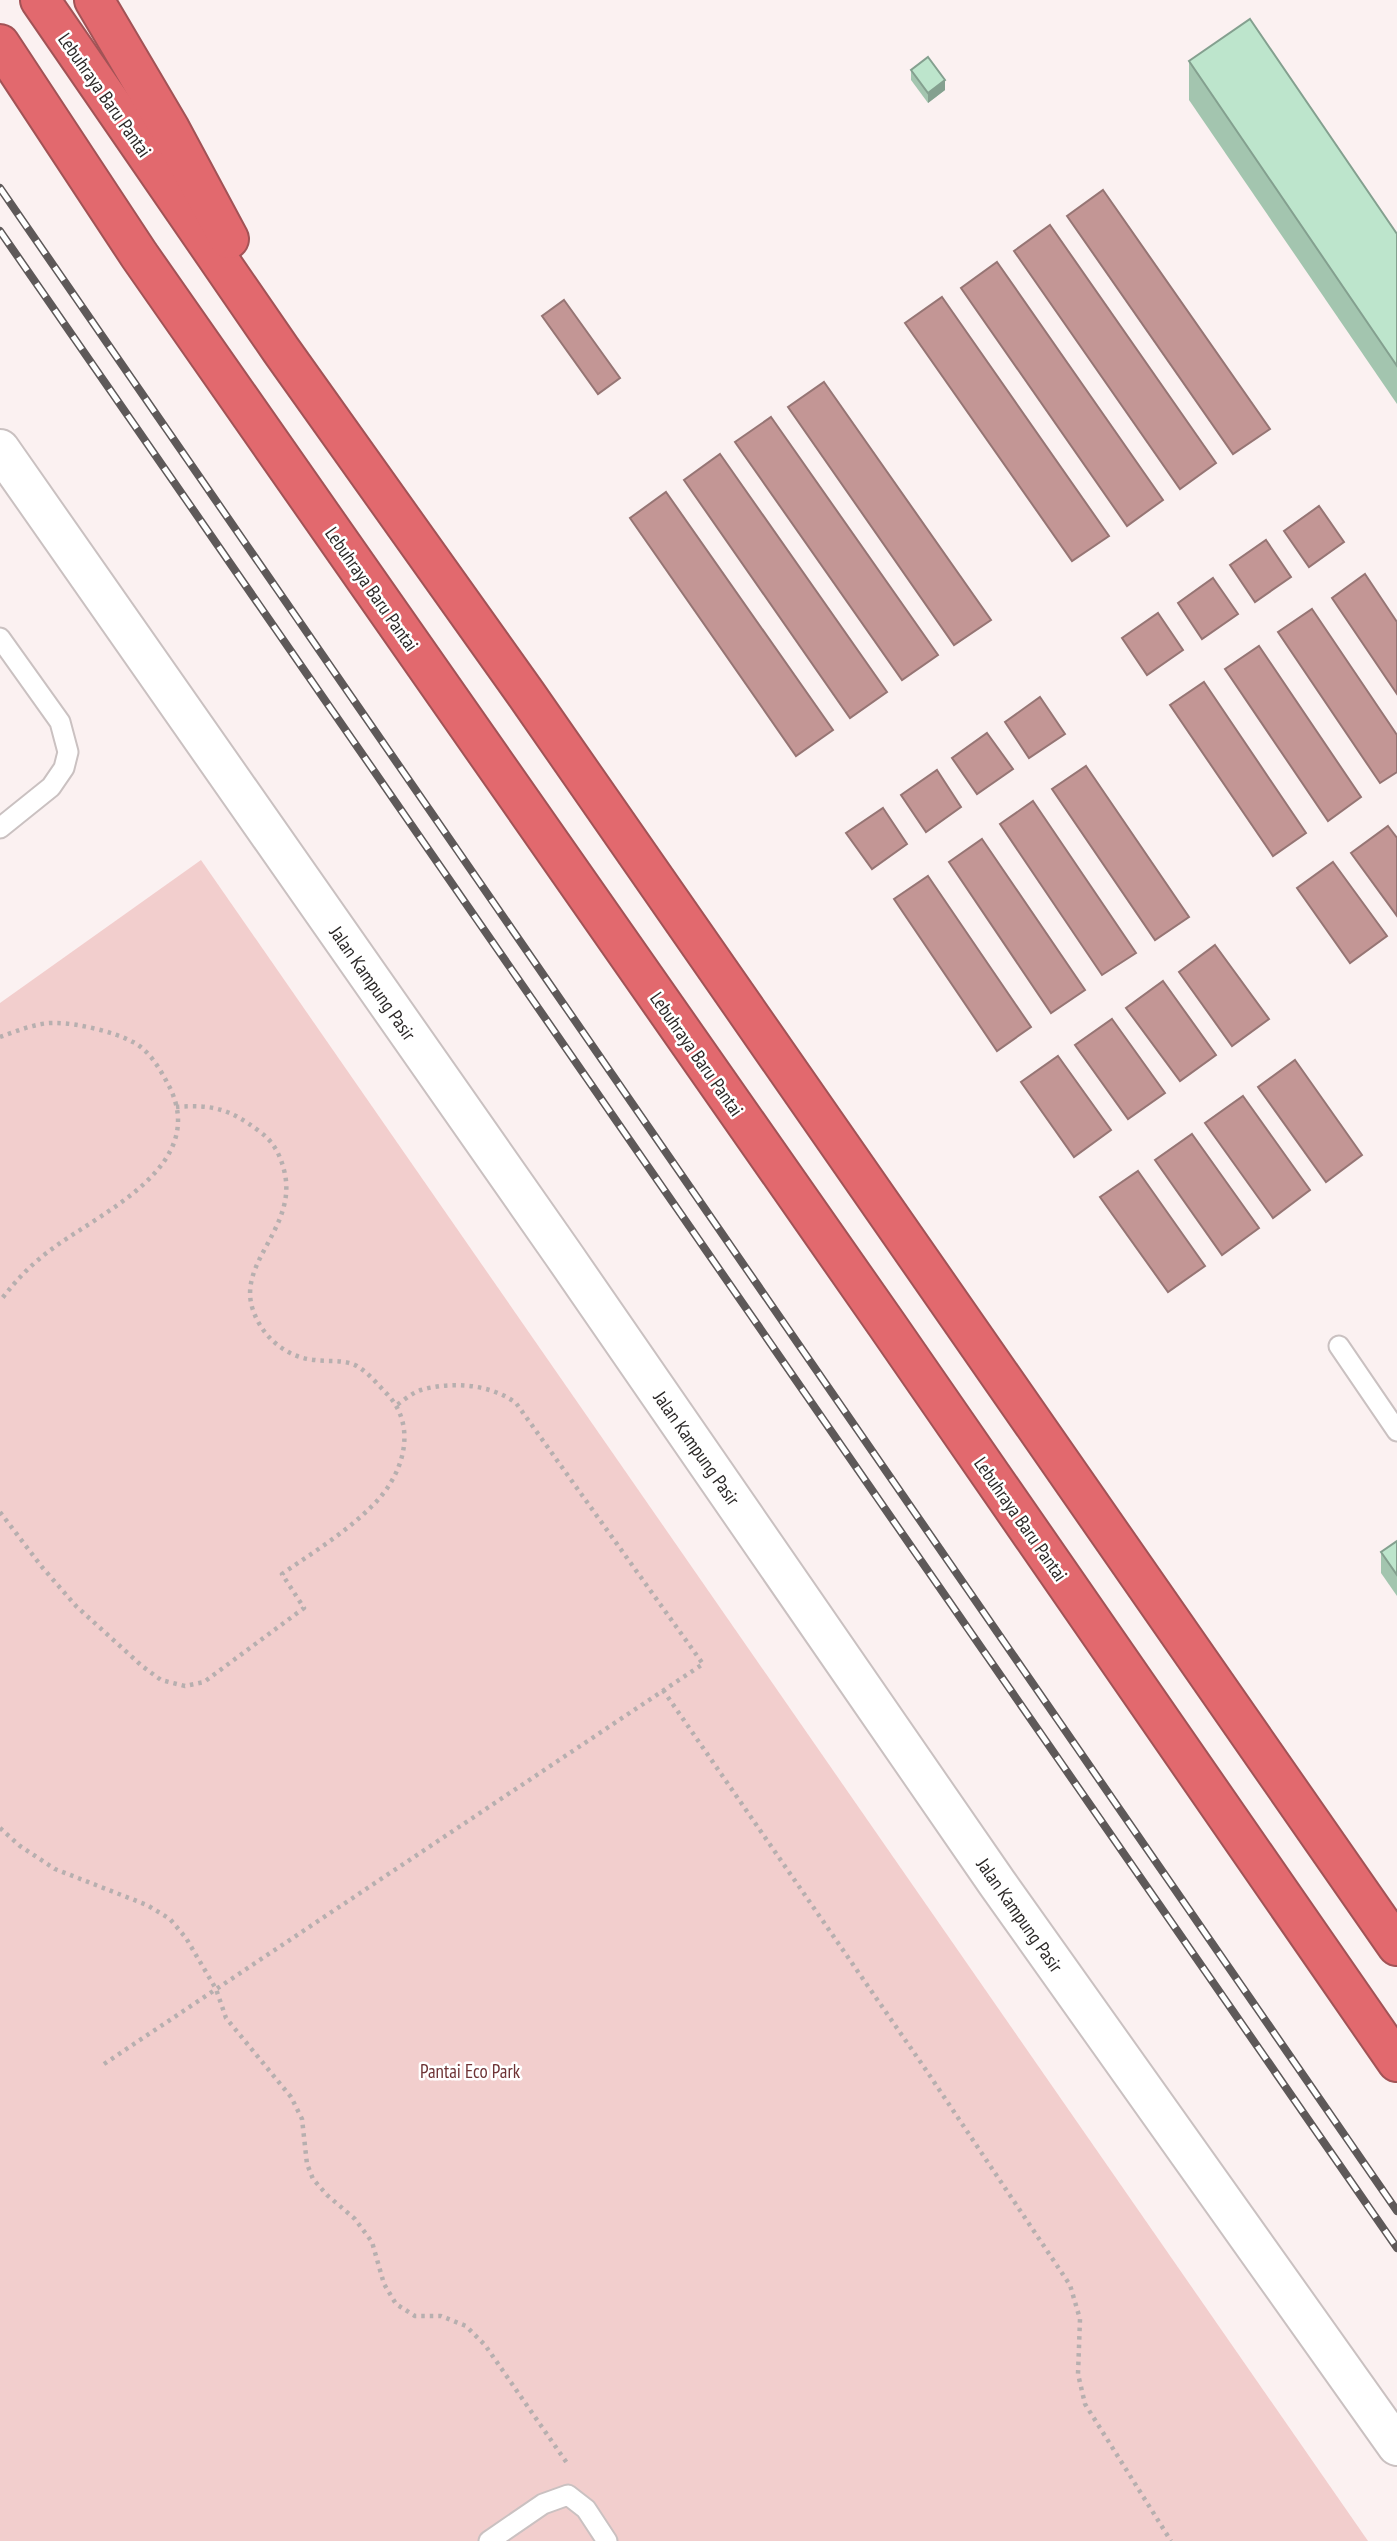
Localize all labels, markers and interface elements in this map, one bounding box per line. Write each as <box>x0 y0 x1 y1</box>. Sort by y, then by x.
street label: Lebuhraya Baru Pantai <box>53 28 157 162</box>
street label: Lebuhraya Baru Pantai <box>320 522 424 656</box>
street label: Jalan Kampung Pasir <box>324 920 422 1045</box>
street label: Lebuhraya Baru Pantai <box>645 987 749 1121</box>
street label: Jalan Kampung Pasir <box>648 1385 746 1510</box>
street label: Lebuhraya Baru Pantai <box>969 1452 1073 1586</box>
street label: Jalan Kampung Pasir <box>971 1852 1069 1977</box>
park label: Pantai Eco Park <box>420 2059 521 2083</box>

